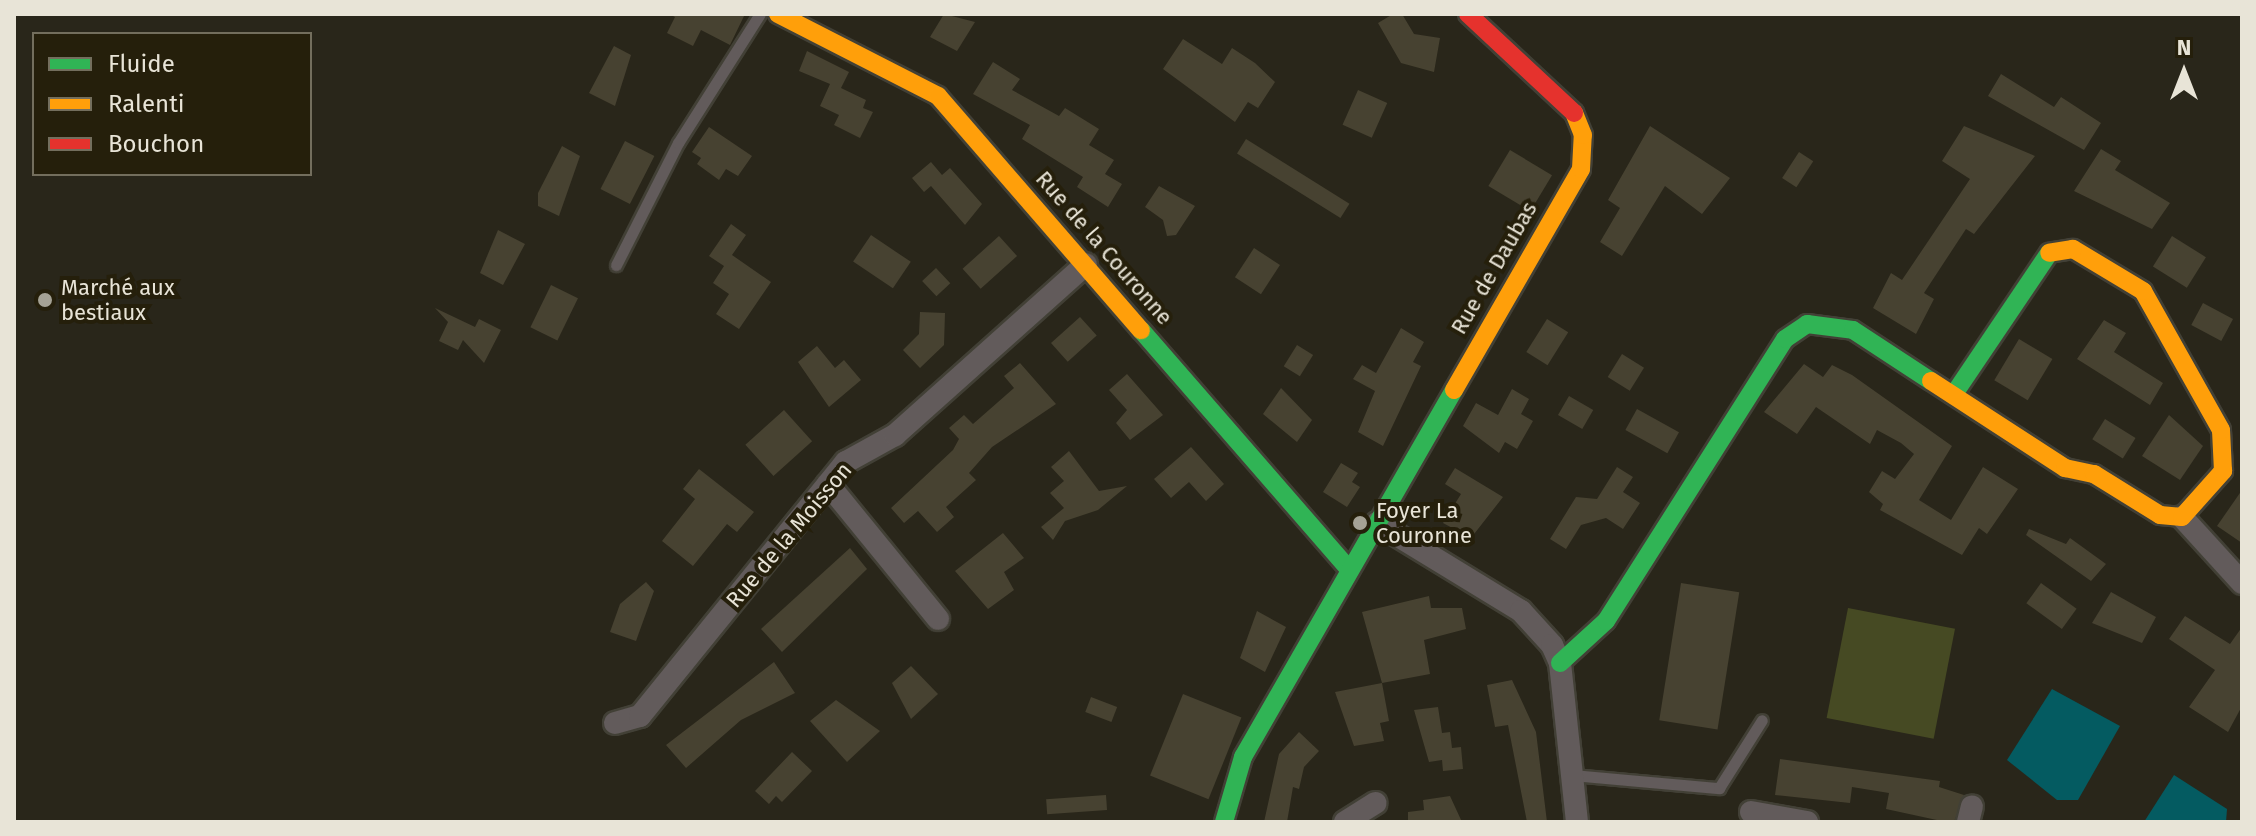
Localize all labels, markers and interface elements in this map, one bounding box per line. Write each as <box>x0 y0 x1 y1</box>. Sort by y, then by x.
legend <box>32 32 312 176</box>
north arrow <box>2144 32 2224 112</box>
text: N <box>2177 34 2191 61</box>
text: Fluide <box>108 50 175 78</box>
text: Ralenti <box>108 90 185 118</box>
text: Bouchon <box>108 130 204 158</box>
street label: Rue de la Couronne <box>1030 166 1178 330</box>
street label: Rue de Daubas <box>1445 197 1543 339</box>
place label: Marché aux bestiaux <box>61 274 175 326</box>
marker: Marché aux bestiaux <box>36 291 54 309</box>
street label: Rue de la Moisson <box>721 457 857 613</box>
place label: Foyer La Couronne <box>1376 497 1472 548</box>
marker: Foyer La Couronne <box>1351 514 1369 532</box>

